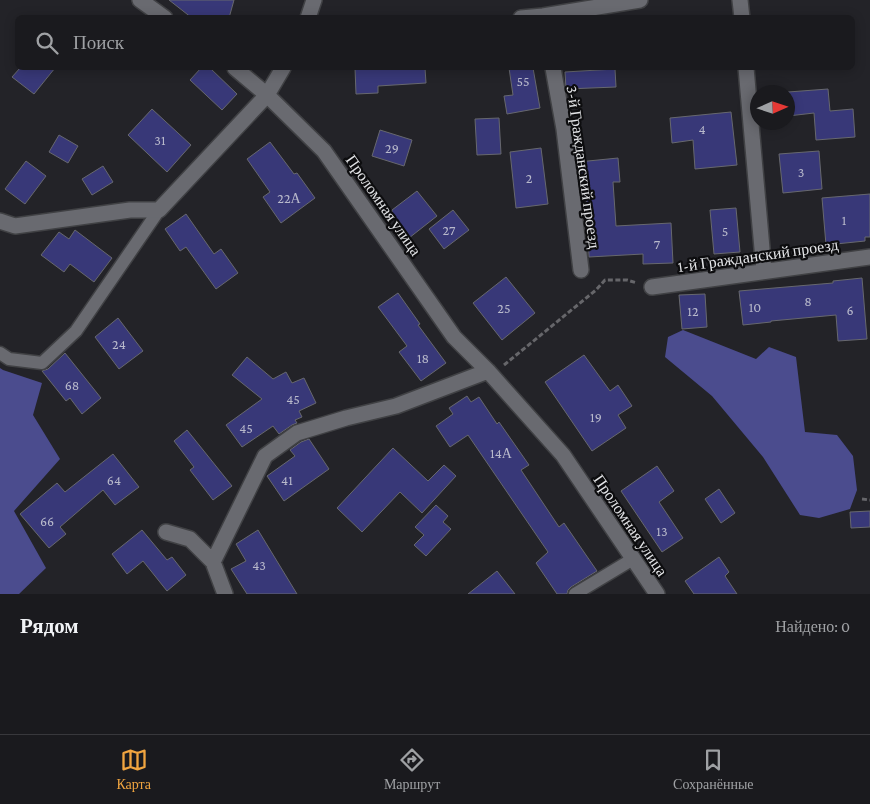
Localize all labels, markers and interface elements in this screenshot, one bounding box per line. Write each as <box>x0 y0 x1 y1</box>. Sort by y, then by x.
search box <box>15 15 855 70</box>
icon: search <box>33 29 61 57</box>
text: Поиск <box>73 32 124 53</box>
house number: 55 <box>516 73 530 89</box>
street label: 3-й Гражданский проезд <box>563 84 603 250</box>
north arrow <box>750 85 795 130</box>
house number: 4 <box>698 121 706 137</box>
house number: 31 <box>154 132 166 148</box>
house number: 29 <box>385 140 399 156</box>
street label: Проломная улица <box>342 152 425 259</box>
house number: 3 <box>798 164 804 180</box>
house number: 2 <box>526 170 533 186</box>
house number: 22А <box>277 190 302 206</box>
house number: 1 <box>842 212 847 228</box>
house number: 27 <box>443 222 456 238</box>
house number: 5 <box>722 223 728 239</box>
house number: 7 <box>654 236 661 252</box>
street label: 1-й Гражданский проезд <box>677 236 840 276</box>
house number: 8 <box>804 293 812 309</box>
house number: 10 <box>749 299 761 315</box>
house number: 25 <box>497 300 511 316</box>
house number: 6 <box>846 302 854 318</box>
house number: 12 <box>687 303 699 319</box>
house number: 24 <box>112 336 126 352</box>
house number: 18 <box>417 350 429 366</box>
house number: 68 <box>65 377 79 393</box>
house number: 45 <box>286 391 300 407</box>
house number: 19 <box>590 409 602 425</box>
house number: 45 <box>239 420 253 436</box>
house number: 14А <box>490 445 513 461</box>
street label: Проломная улица <box>590 471 671 580</box>
house number: 64 <box>107 472 121 488</box>
house number: 41 <box>281 472 293 488</box>
house number: 66 <box>40 513 54 529</box>
house number: 13 <box>656 523 668 539</box>
house number: 43 <box>252 557 266 573</box>
text: Рядом <box>20 614 79 638</box>
text: Найдено: 0 <box>775 618 850 635</box>
tab: Карта <box>116 746 151 793</box>
tab: Маршрут <box>384 746 440 793</box>
tab: Сохранённые <box>673 746 754 793</box>

